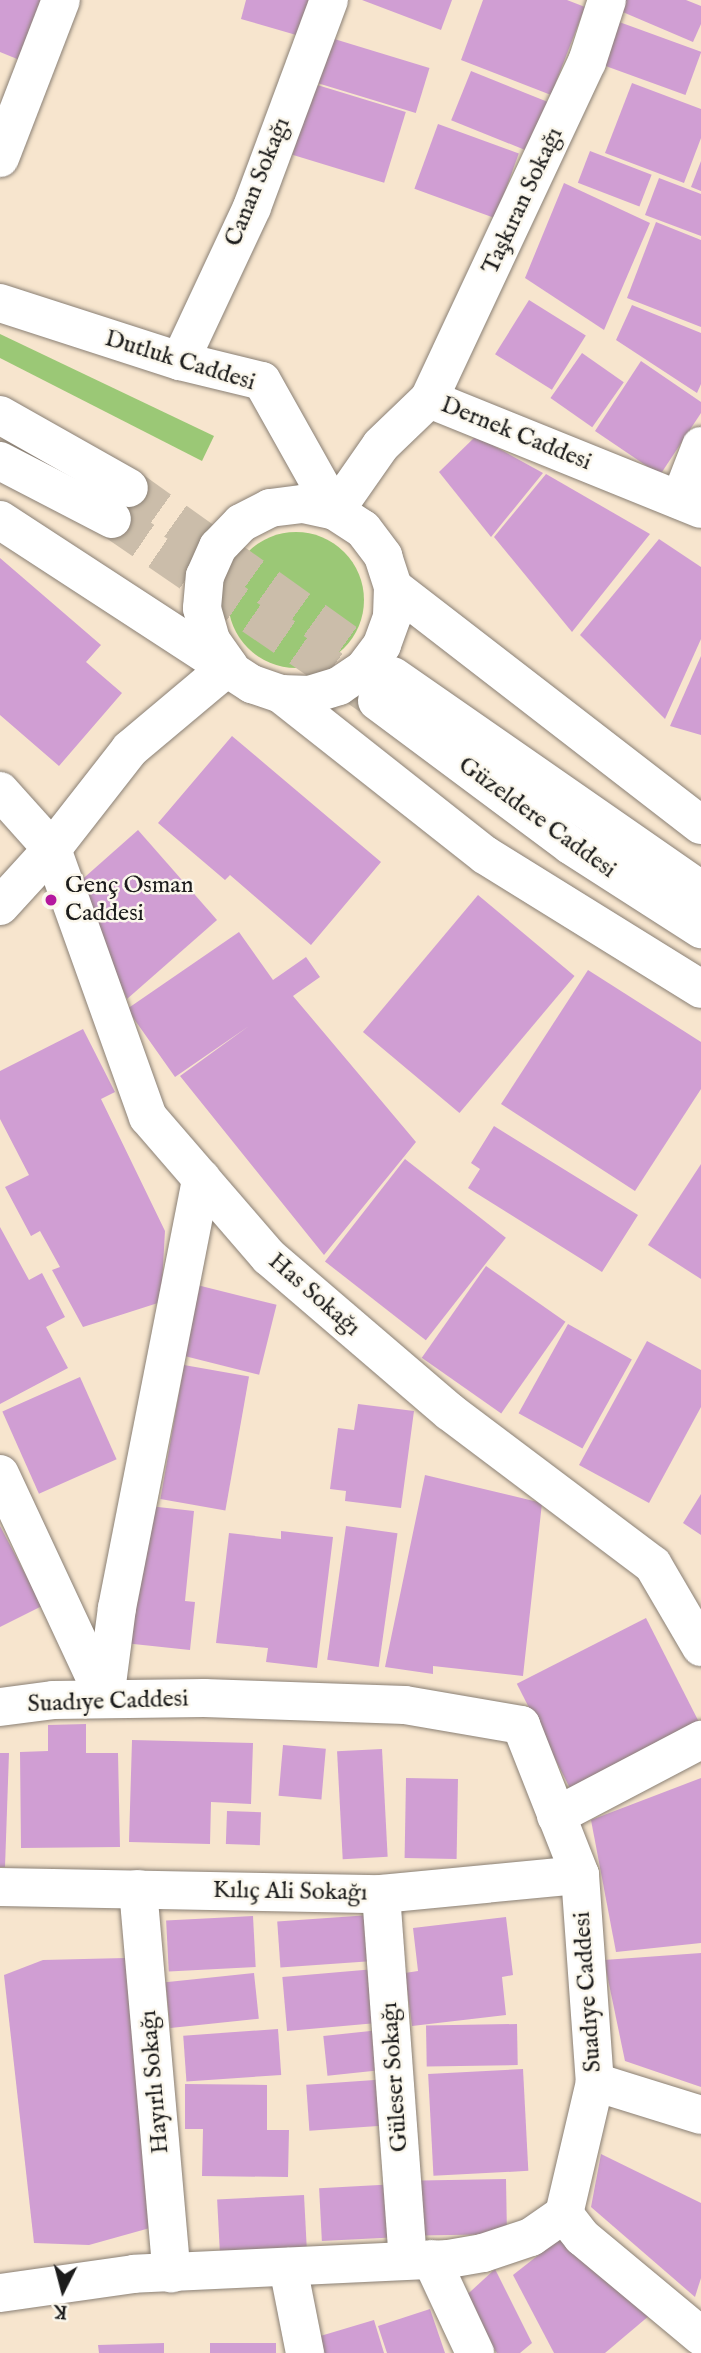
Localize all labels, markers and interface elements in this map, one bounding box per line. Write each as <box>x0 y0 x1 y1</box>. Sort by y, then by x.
street label: Canan Sokağı <box>219 113 297 251</box>
street label: Taşkıran Sokağı <box>476 123 570 279</box>
street label: Dutluk Caddesi <box>101 324 259 398</box>
street label: Dernek Caddesi <box>436 391 596 477</box>
street label: Güzeldere Caddesi <box>452 751 622 885</box>
place label: Genç Osman Caddesi <box>65 872 193 928</box>
marker: Genç Osman Caddesi <box>43 892 59 908</box>
street label: Has Sokağı <box>262 1247 366 1343</box>
street label: Suadıye Caddesi <box>27 1685 189 1719</box>
street label: Kılıç Ali Sokağı <box>212 1876 368 1908</box>
street label: Suadıye Caddesi <box>568 1911 608 2073</box>
street label: Güleser Sokağı <box>375 2001 415 2153</box>
street label: Hayırlı Sokağı <box>134 2009 176 2155</box>
north arrow <box>28 2255 98 2325</box>
text: K <box>53 2298 69 2324</box>

